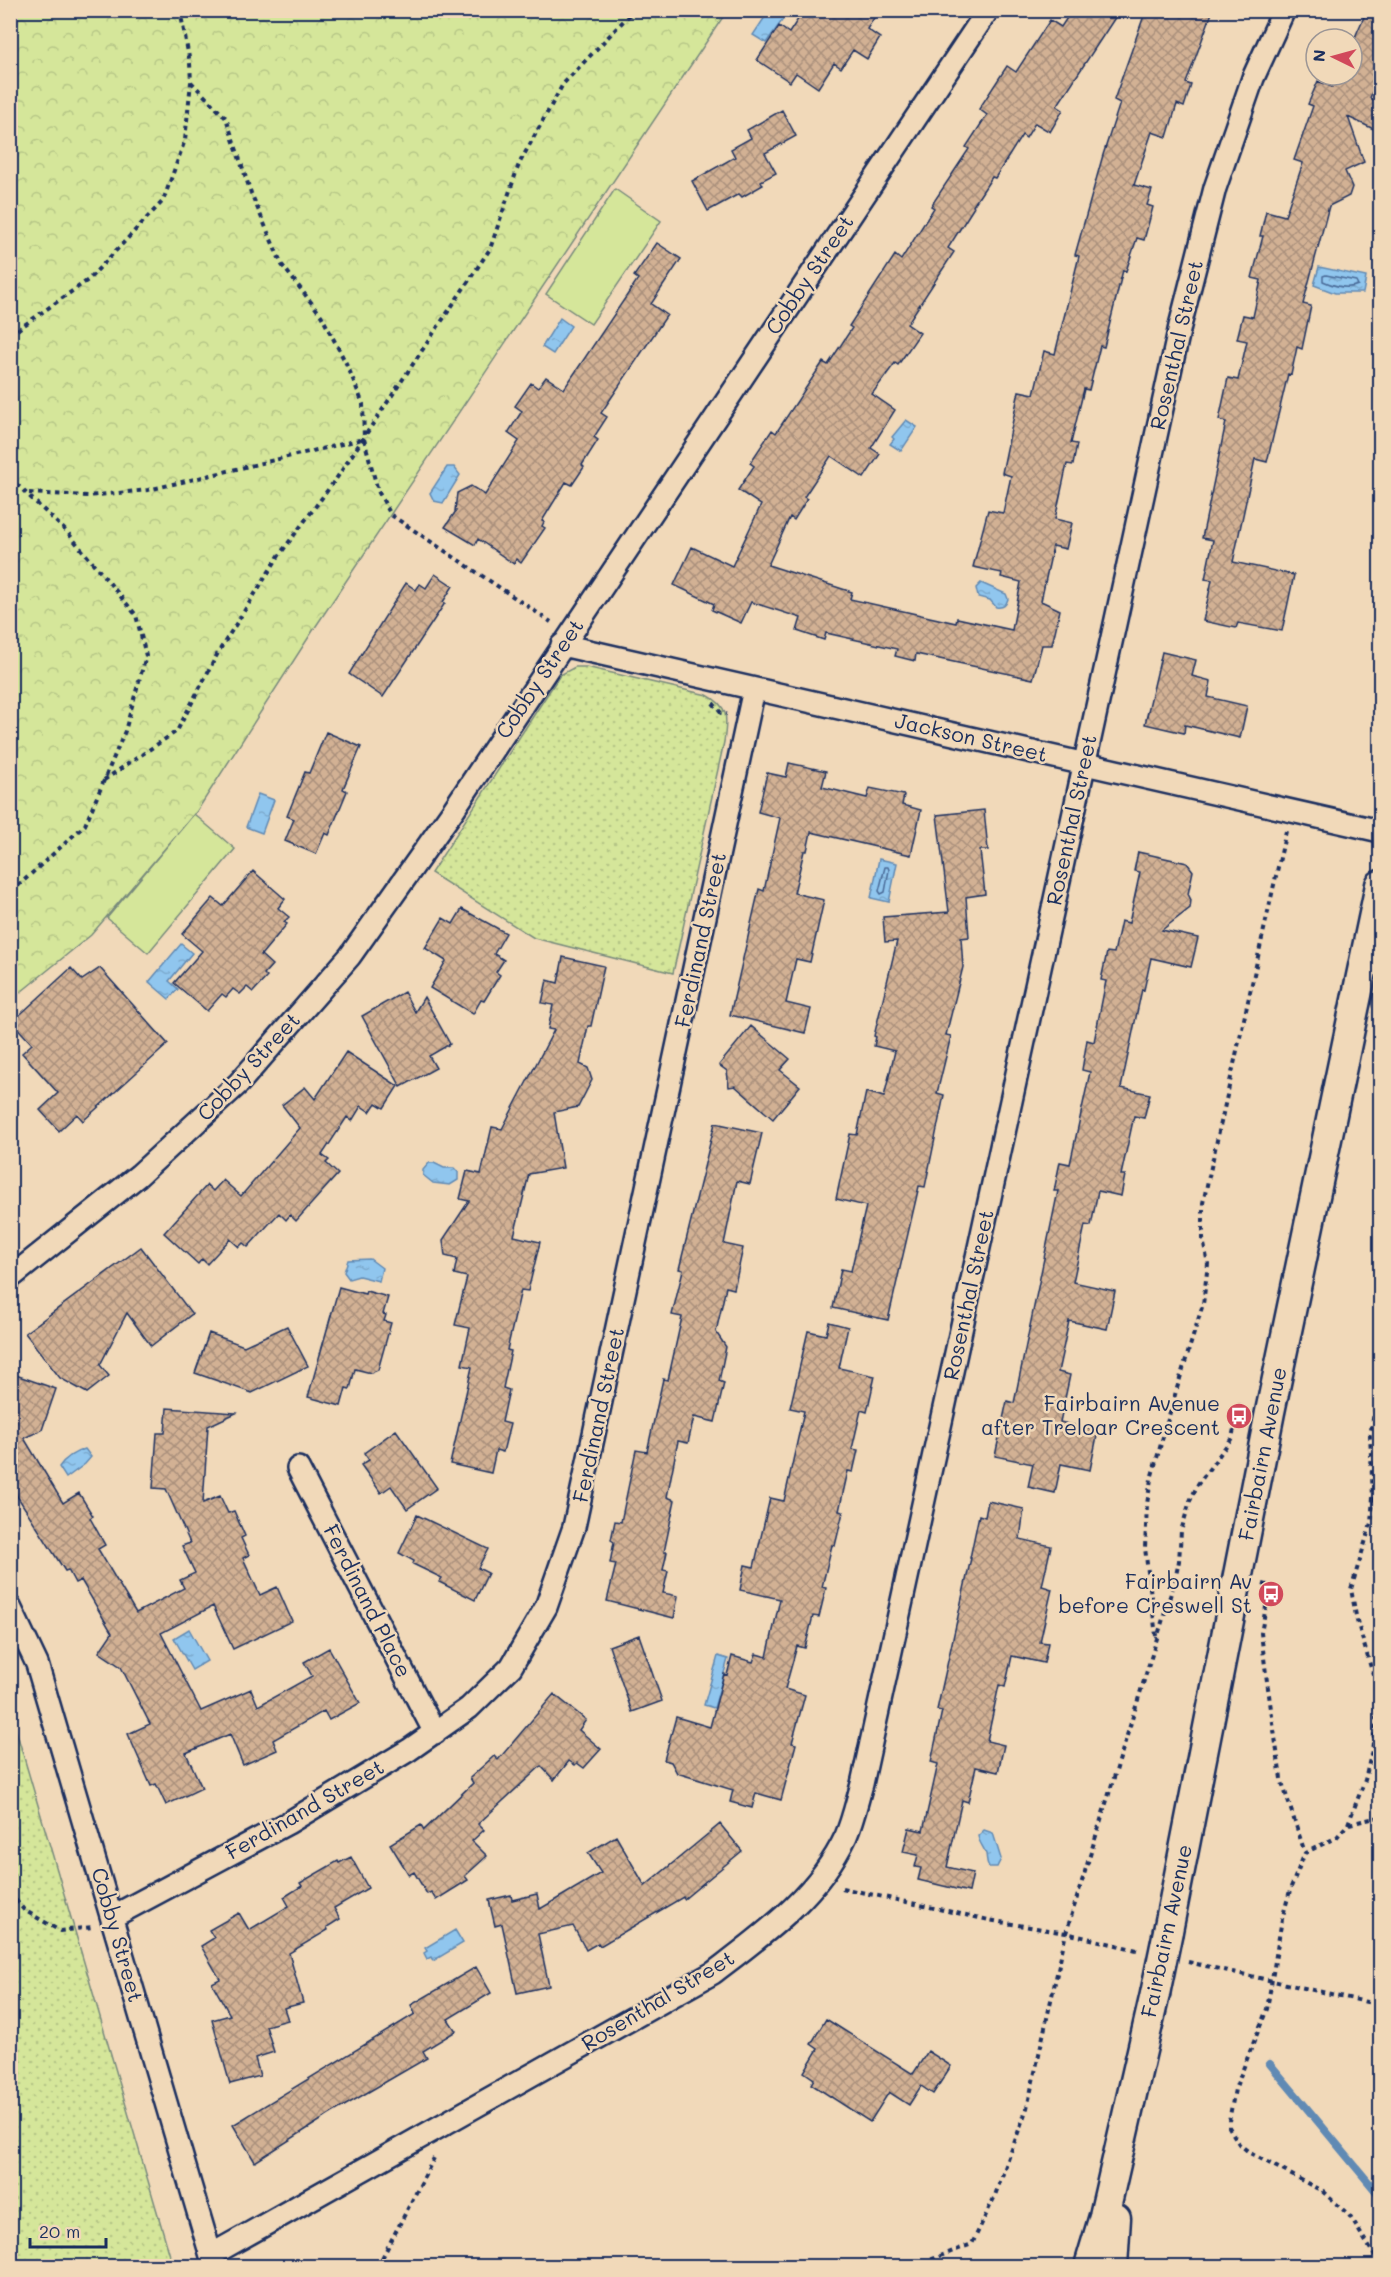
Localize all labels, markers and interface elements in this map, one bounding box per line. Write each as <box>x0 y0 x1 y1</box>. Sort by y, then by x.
north arrow <box>1304 27 1364 87</box>
text: N <box>1308 49 1330 63</box>
street label: Cobby Street <box>759 209 859 339</box>
street label: Rosenthal Street <box>1143 257 1208 432</box>
street label: Cobby Street <box>489 613 589 743</box>
street label: Jackson Street <box>892 706 1050 767</box>
street label: Rosenthal Street <box>1039 732 1102 907</box>
street label: Ferdinand Street <box>668 850 731 1030</box>
street label: Cobby Street <box>191 1006 305 1126</box>
street label: Rosenthal Street <box>936 1207 999 1382</box>
street label: Ferdinand Street <box>566 1325 629 1505</box>
street label: Fairbairn Avenue <box>1231 1365 1292 1543</box>
place label: Fairbairn Avenue after Treloar Crescent <box>981 1389 1220 1440</box>
bus stop icon: Fairbairn Avenue after Treloar Crescent <box>1224 1401 1254 1431</box>
street label: Ferdinand Place <box>318 1519 418 1681</box>
place label: Fairbairn Av before Creswell St <box>1058 1567 1252 1618</box>
bus stop icon: Fairbairn Av before Creswell St <box>1256 1579 1286 1609</box>
street label: Ferdinand Street <box>220 1752 388 1865</box>
street label: Fairbairn Avenue <box>1134 1842 1197 2020</box>
street label: Cobby Street <box>86 1864 151 2005</box>
street label: Rosenthal Street <box>576 1943 739 2056</box>
scale bar <box>30 2211 106 2249</box>
text: 20 m <box>39 2219 80 2243</box>

